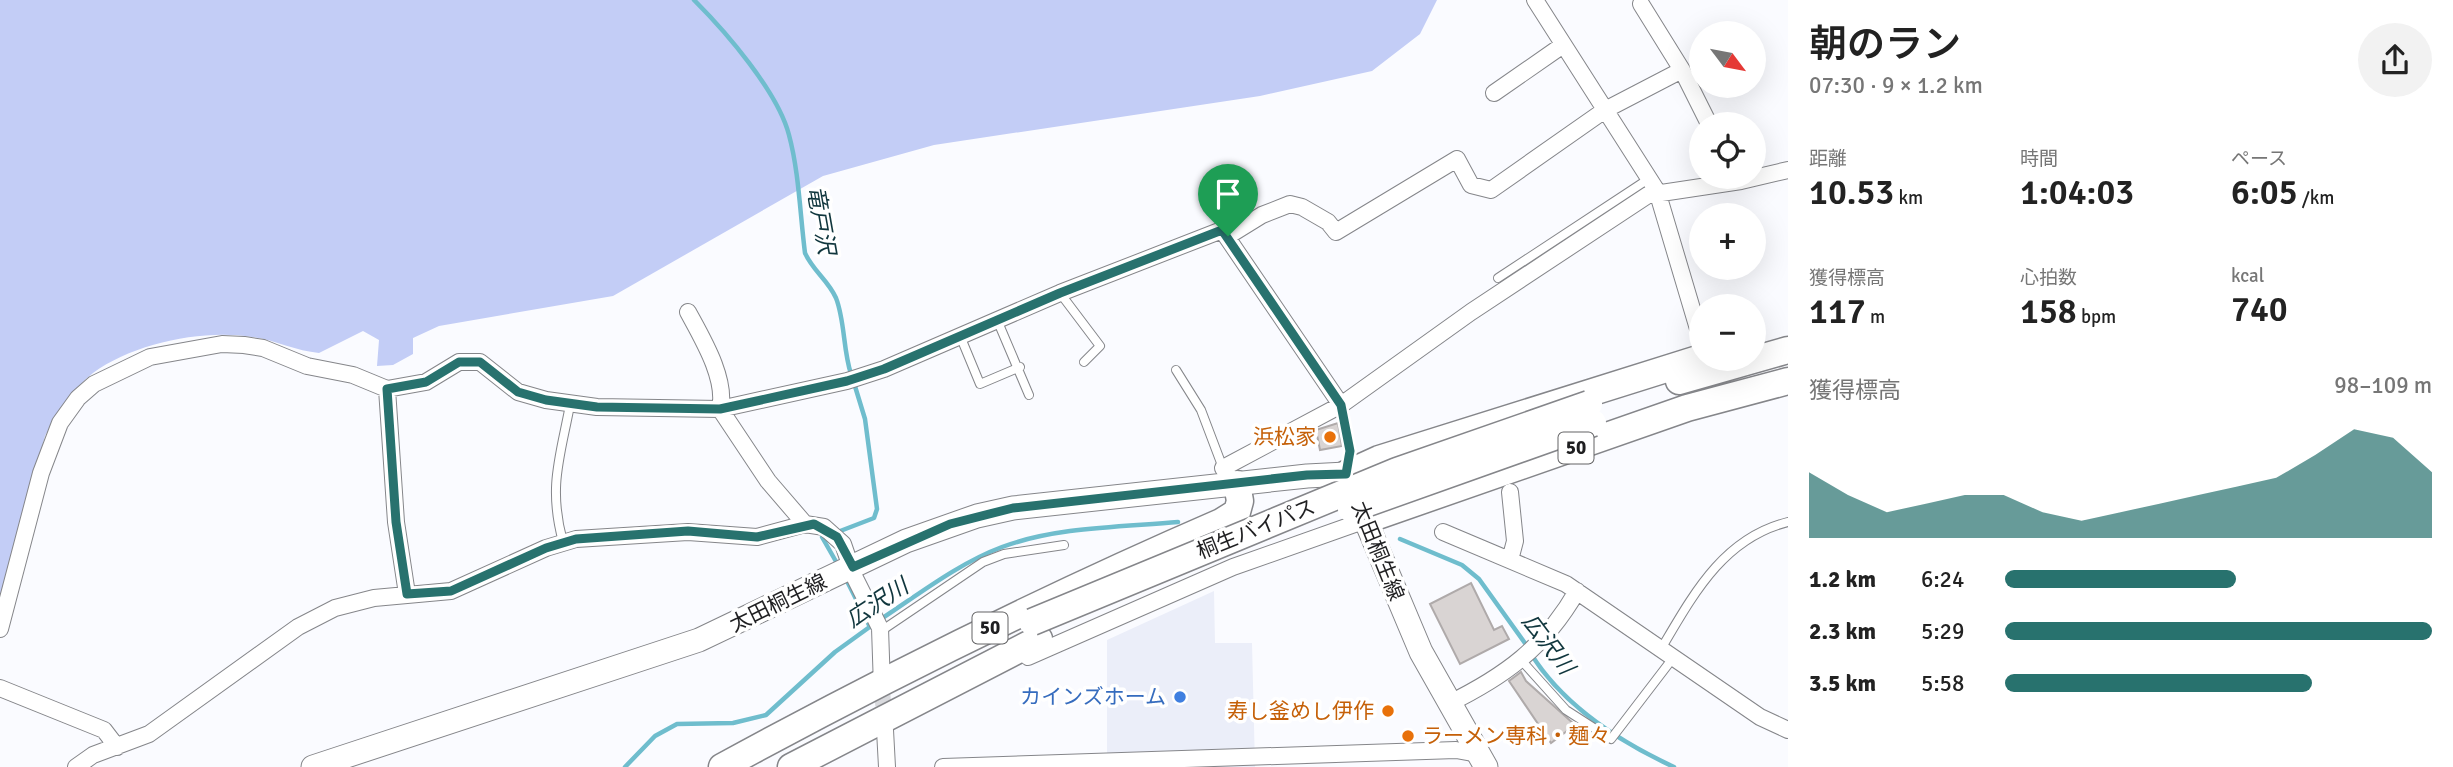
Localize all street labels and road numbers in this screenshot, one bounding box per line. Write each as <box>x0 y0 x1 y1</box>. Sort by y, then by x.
road number: 50 <box>1558 432 1594 463</box>
street label: 桐生バイパス <box>1193 493 1319 565</box>
street label: 太田桐生線 <box>1346 497 1410 605</box>
street label: 太田桐生線 <box>725 568 831 638</box>
road number: 50 <box>972 612 1007 643</box>

